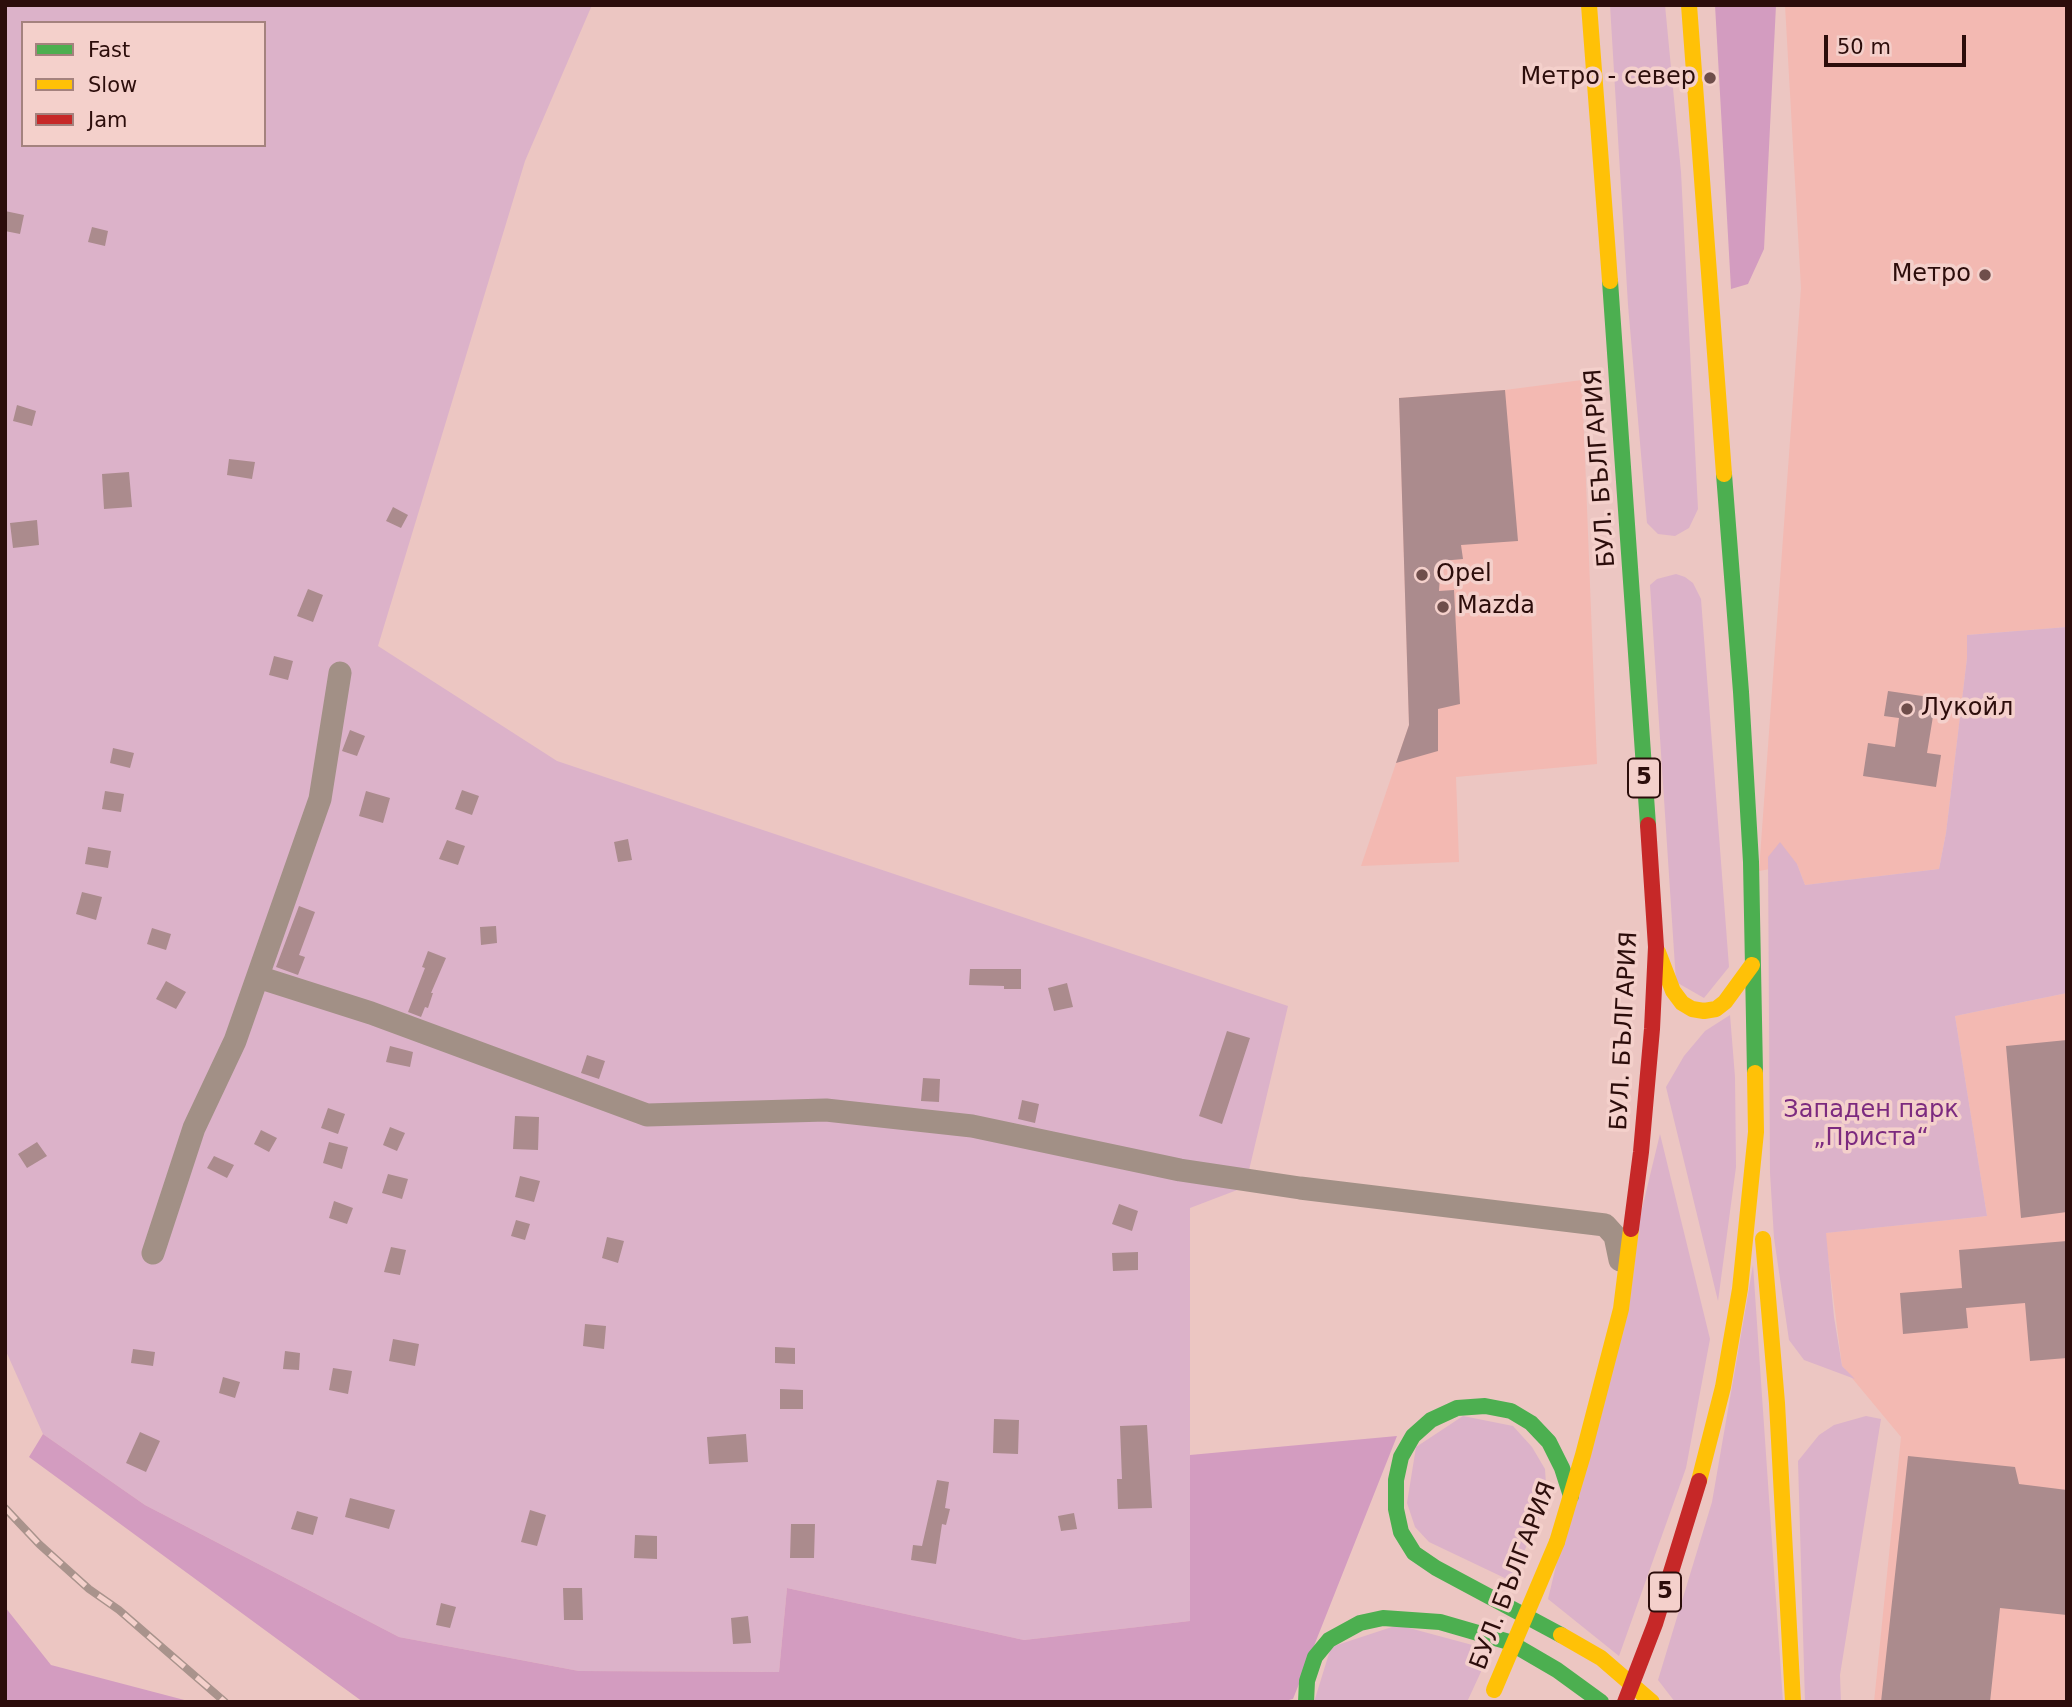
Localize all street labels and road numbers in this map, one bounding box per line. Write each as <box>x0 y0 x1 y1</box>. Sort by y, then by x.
street label: БУЛ. БЪЛГАРИЯ <box>1580 368 1622 568</box>
road number: 5 <box>1628 758 1660 798</box>
street label: БУЛ. БЪЛГАРИЯ <box>1605 931 1645 1131</box>
street label: БУЛ. БЪЛГАРИЯ <box>1465 1478 1563 1674</box>
road number: 5 <box>1649 1572 1681 1611</box>

